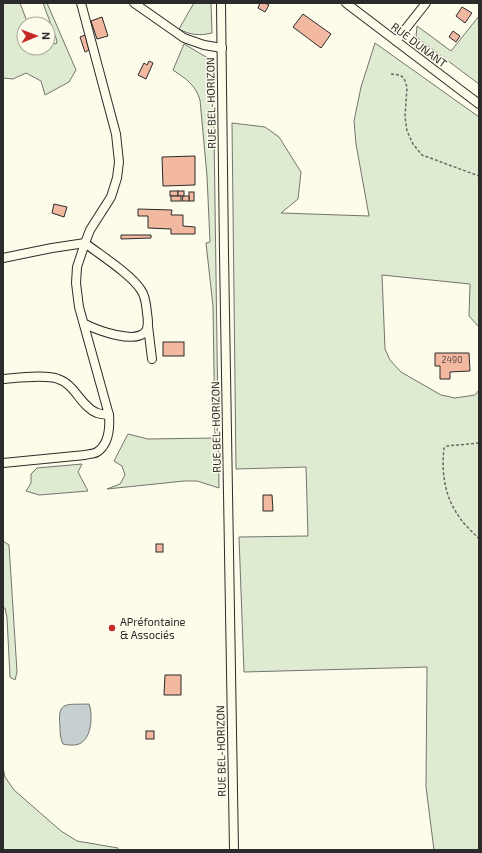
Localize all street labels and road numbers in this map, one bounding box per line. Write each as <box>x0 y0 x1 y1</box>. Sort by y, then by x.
street label: RUE DUNANT <box>389 20 450 70</box>
street label: RUE BEL-HORIZON <box>203 57 218 149</box>
street label: RUE BEL-HORIZON <box>208 381 223 473</box>
street label: RUE BEL-HORIZON <box>213 705 228 797</box>

